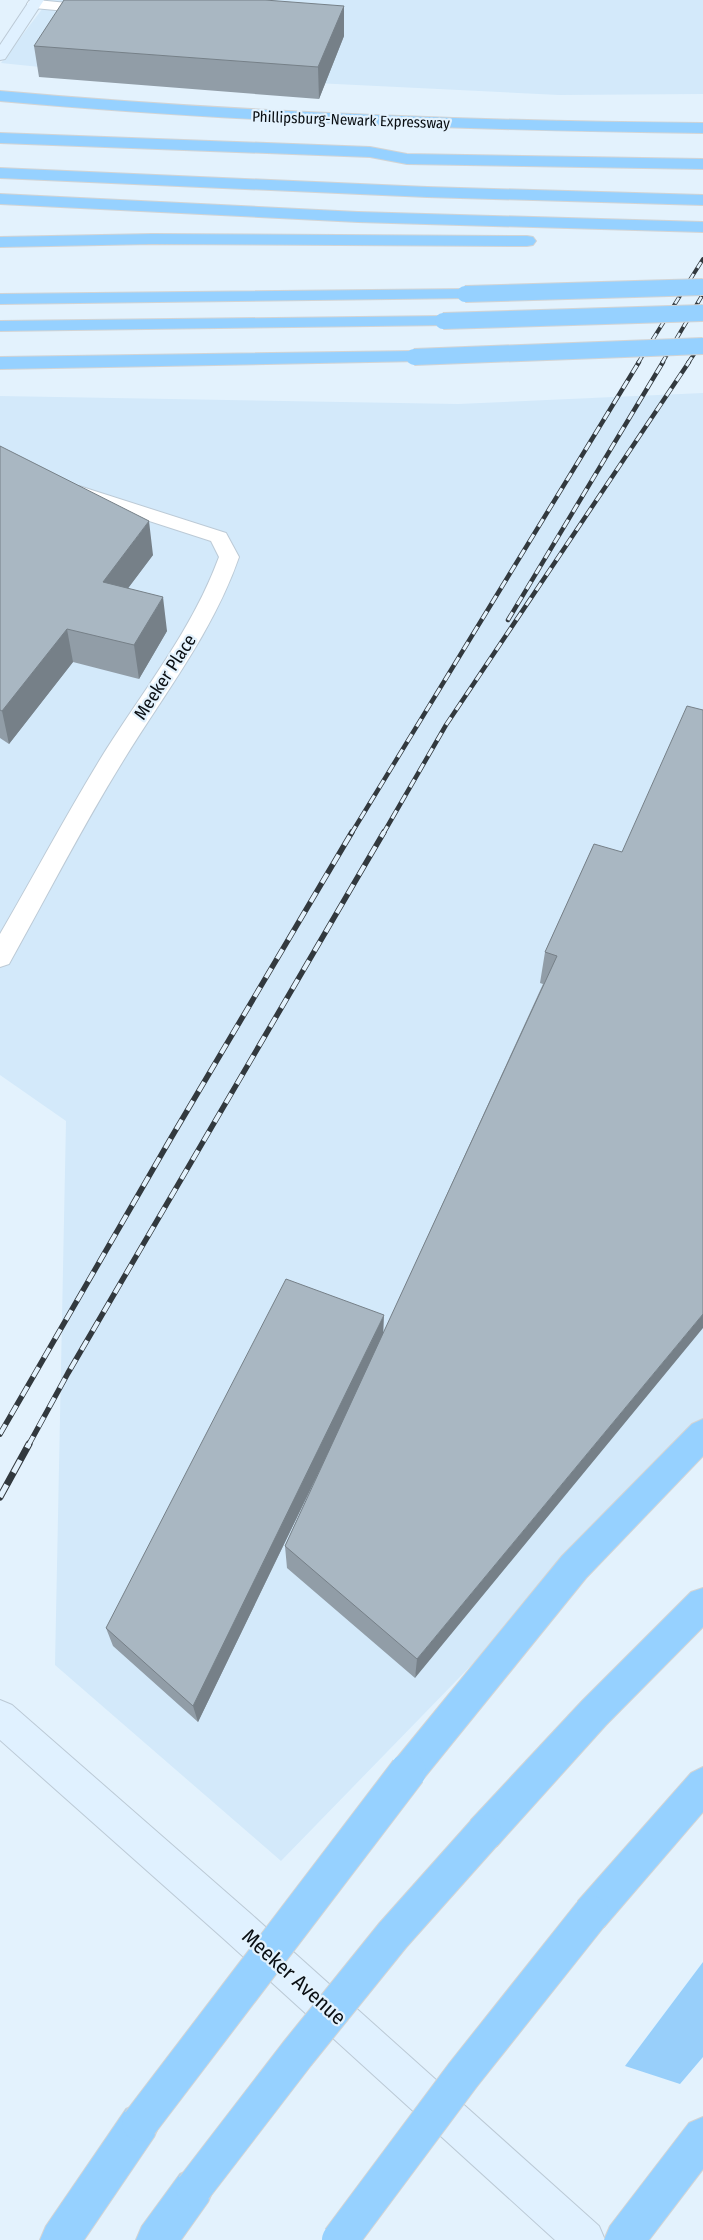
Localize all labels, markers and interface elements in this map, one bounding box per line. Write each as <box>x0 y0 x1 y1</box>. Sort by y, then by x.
street label: Phillipsburg-Newark Expressway <box>252 108 450 132</box>
street label: Meeker Place <box>129 630 201 724</box>
street label: Meeker Avenue <box>237 1924 351 2030</box>

